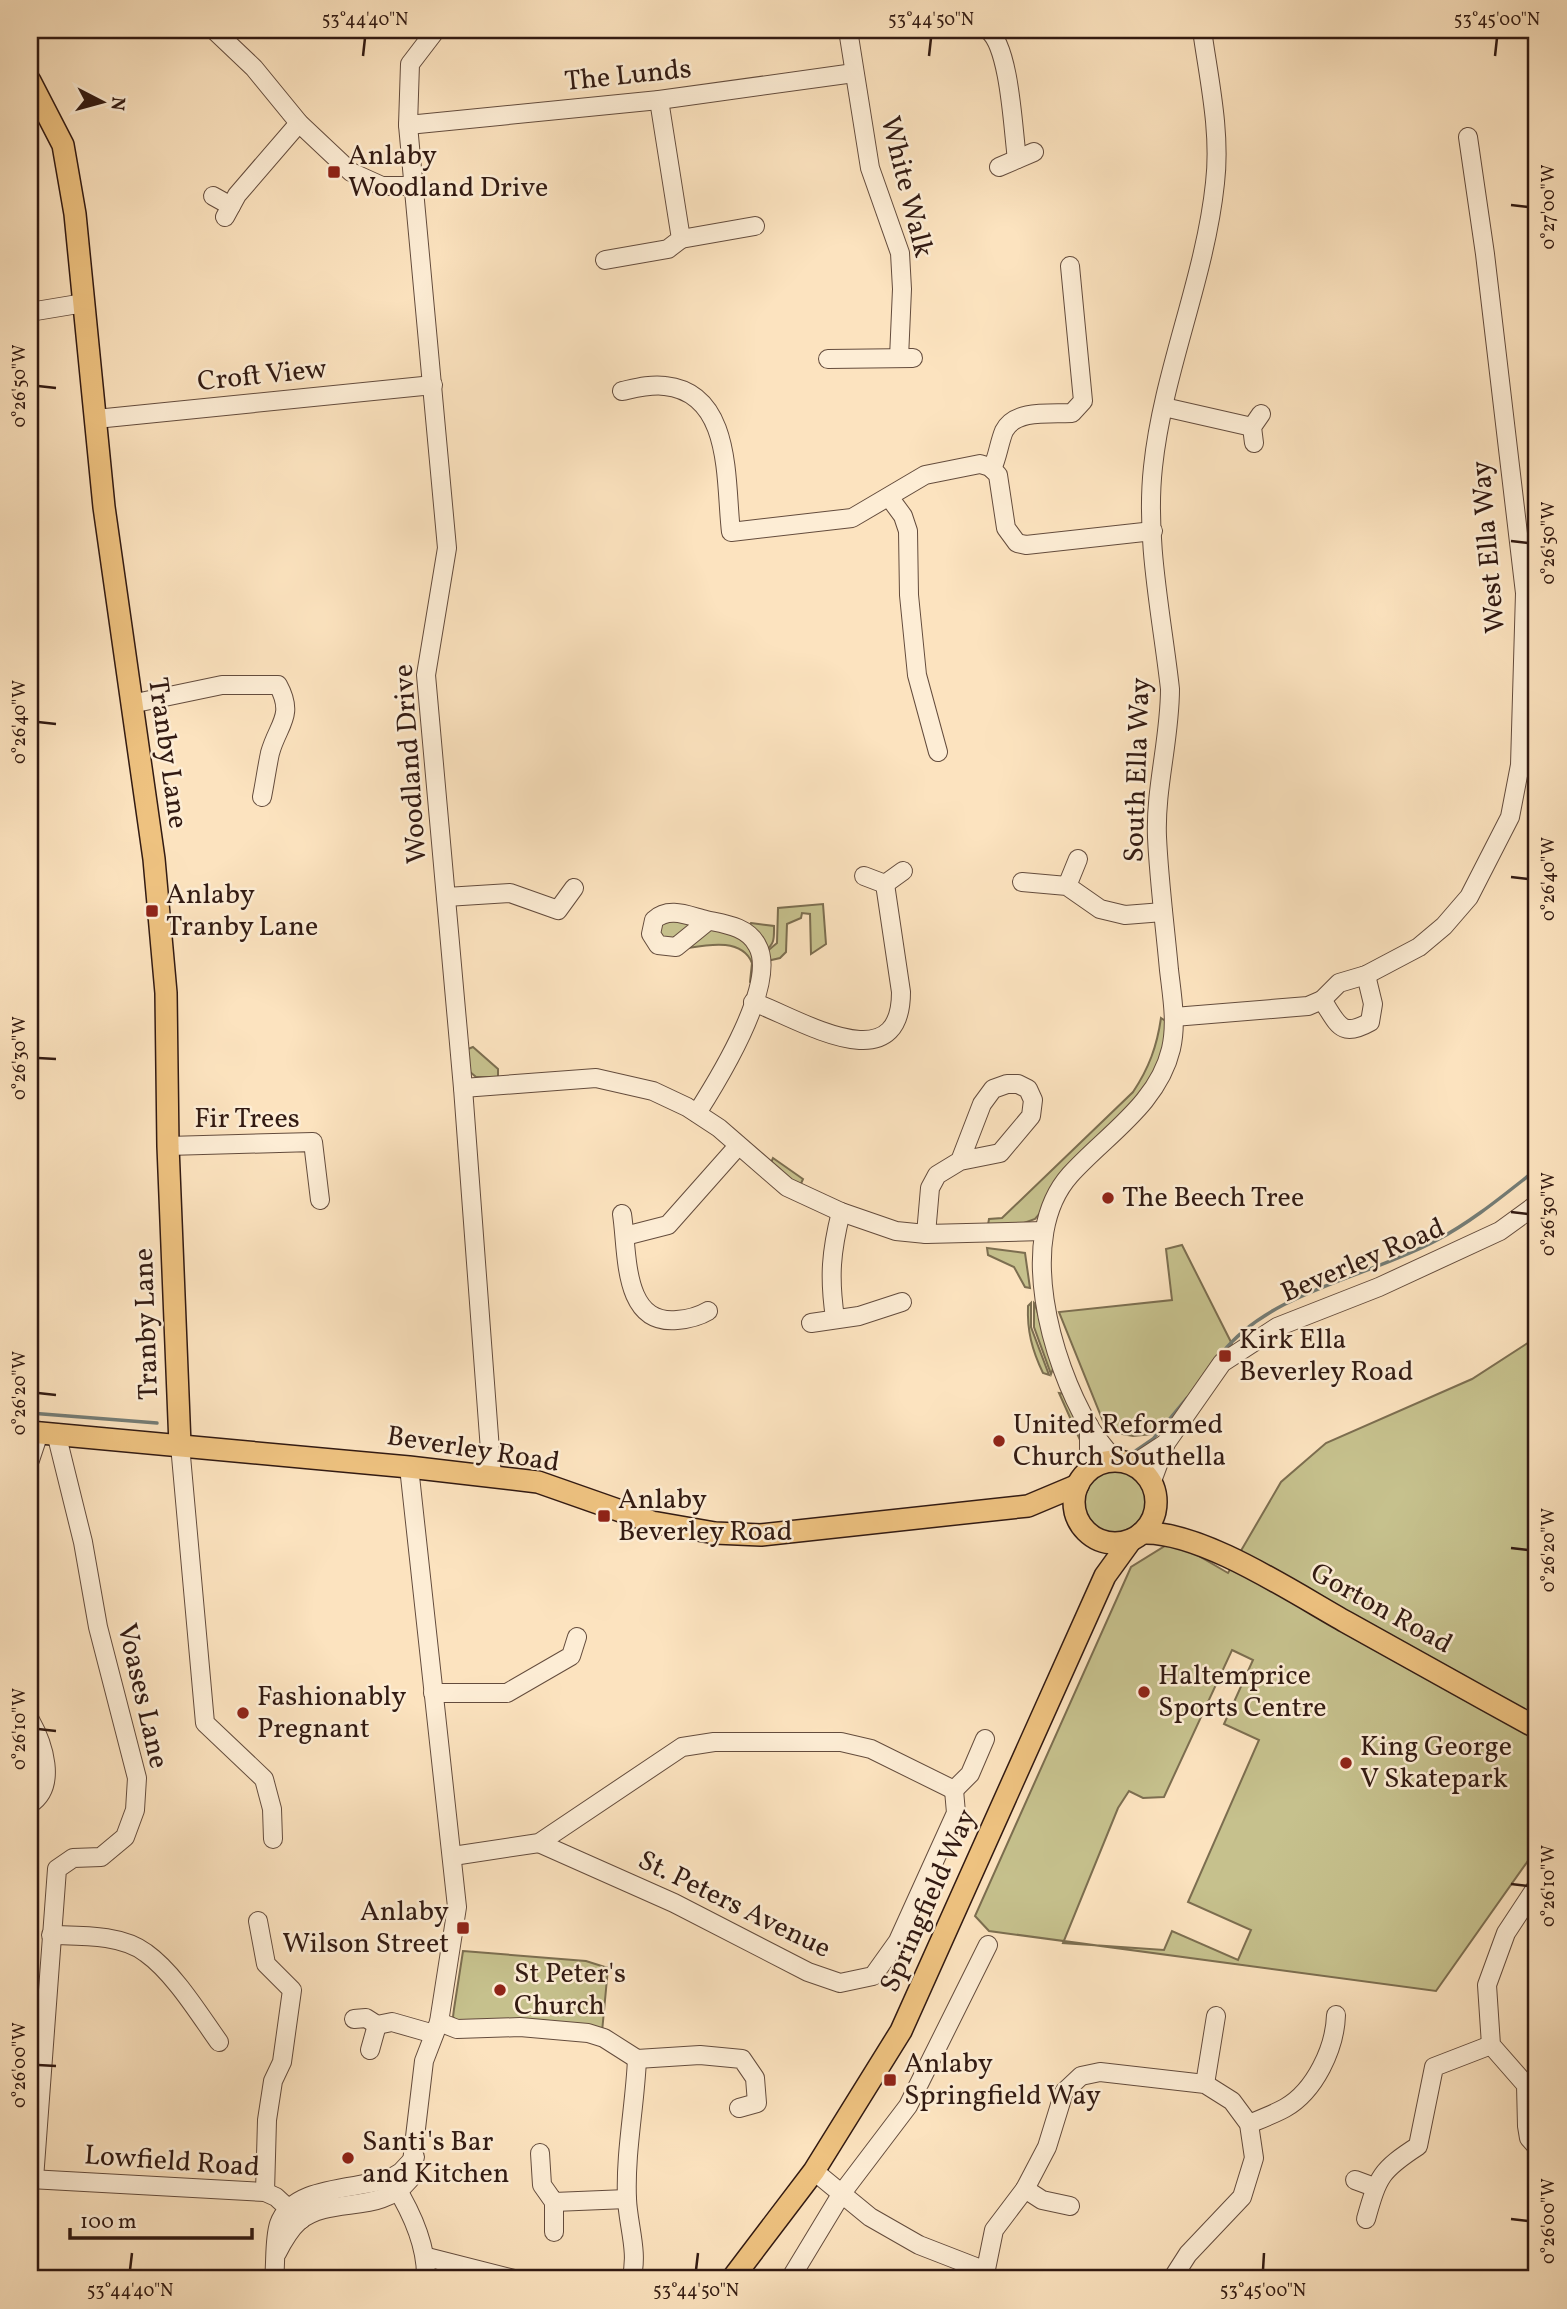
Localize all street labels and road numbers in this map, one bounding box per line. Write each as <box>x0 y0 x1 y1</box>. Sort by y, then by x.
street label: The Lunds <box>563 50 693 102</box>
street label: White Walk <box>870 112 942 262</box>
street label: Croft View <box>195 350 329 402</box>
street label: West Ella Way <box>1462 459 1516 635</box>
street label: Woodland Drive <box>385 663 437 865</box>
street label: Tranby Lane <box>137 675 197 831</box>
street label: South Ella Way <box>1115 677 1161 863</box>
street label: Fir Trees <box>194 1100 300 1139</box>
street label: Beverley Road <box>1275 1209 1451 1313</box>
street label: Tranby Lane <box>125 1247 169 1401</box>
street label: Beverley Road <box>384 1417 562 1483</box>
street label: Gorton Road <box>1303 1554 1459 1664</box>
street label: Voases Lane <box>106 1620 178 1772</box>
street label: Springfield Way <box>871 1803 987 1999</box>
street label: St. Peters Avenue <box>631 1841 837 1969</box>
street label: Lowfield Road <box>83 2136 261 2188</box>

